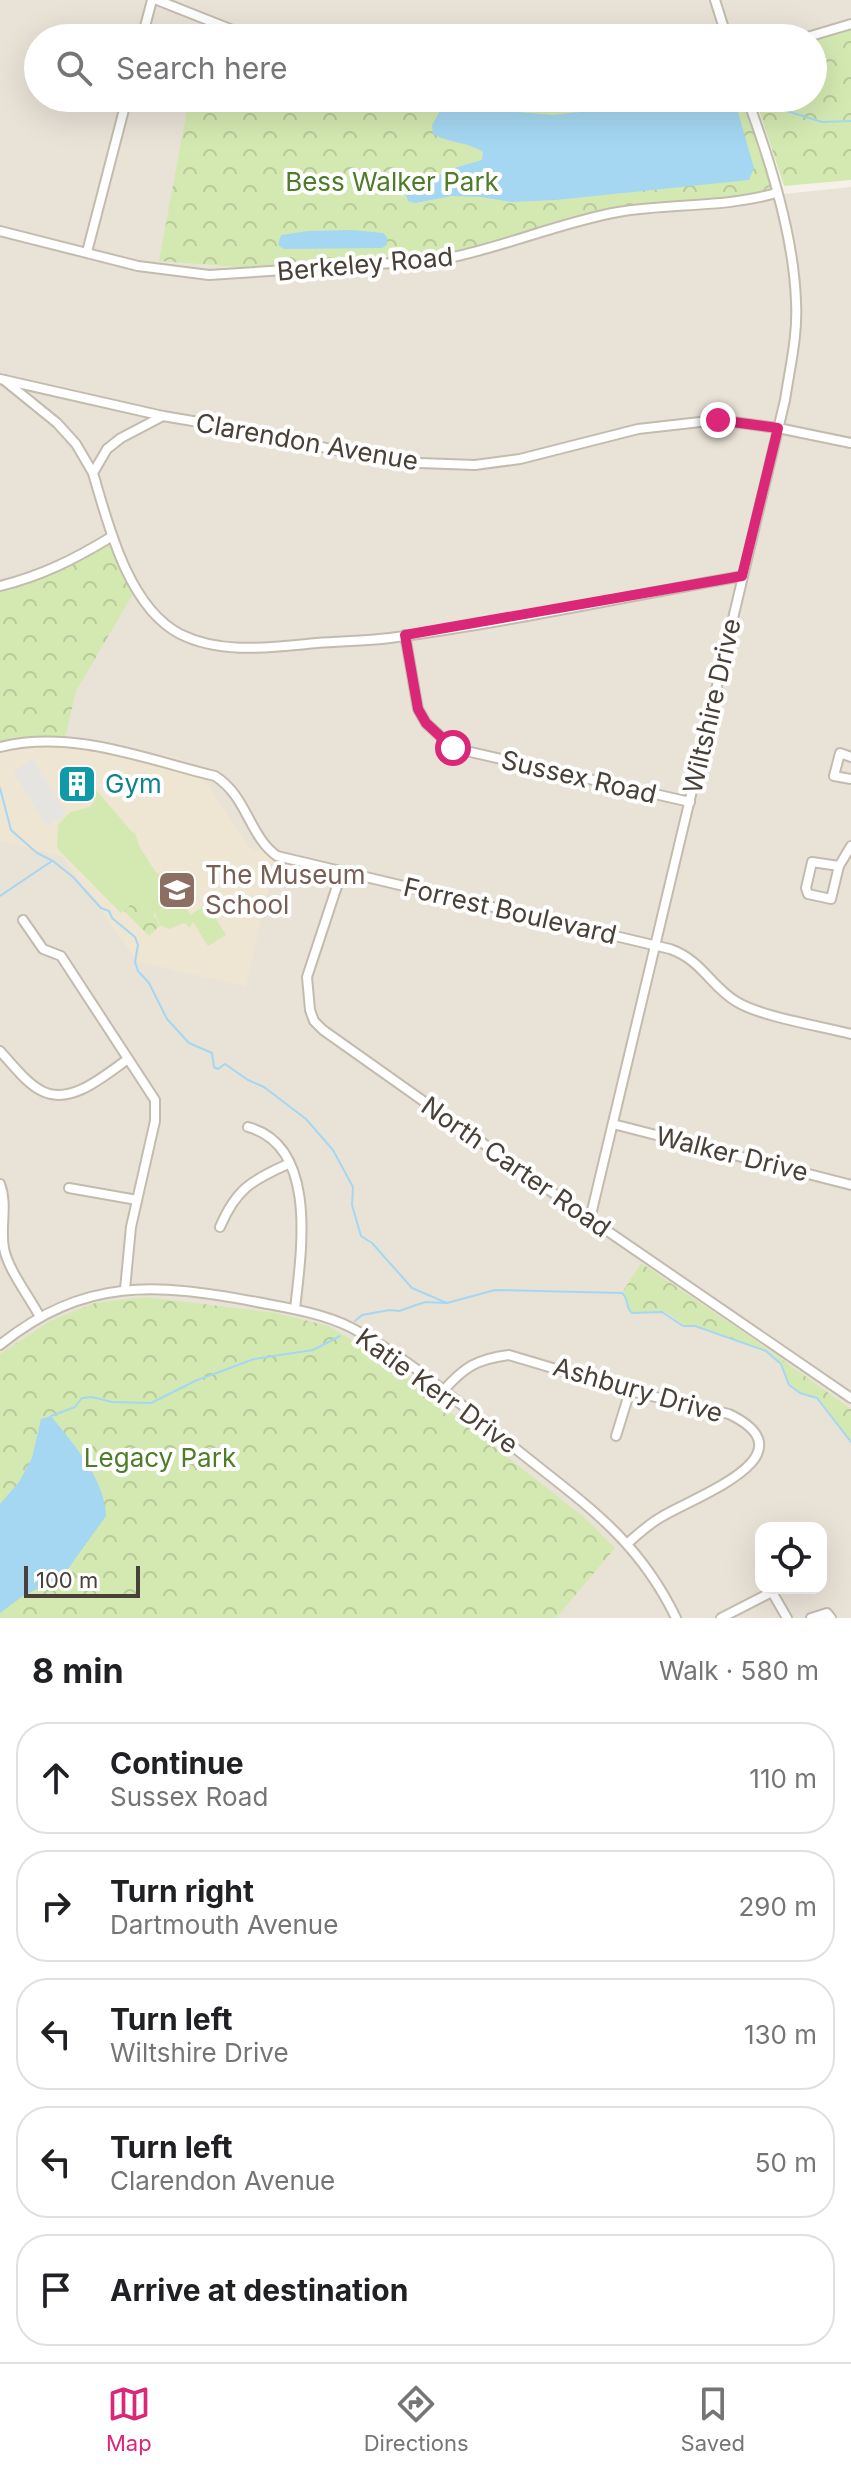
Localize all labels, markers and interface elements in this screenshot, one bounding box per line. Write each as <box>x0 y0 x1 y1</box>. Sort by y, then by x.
search box <box>24 24 827 112</box>
icon: search <box>52 46 96 90</box>
text: Search here <box>116 50 288 86</box>
park label: Bess Walker Park <box>285 166 499 197</box>
street label: Berkeley Road <box>276 240 454 287</box>
route end <box>700 402 736 438</box>
street label: Clarendon Avenue <box>193 407 421 476</box>
street label: Wiltshire Drive <box>676 615 747 796</box>
route start <box>435 730 471 766</box>
street label: Sussex Road <box>498 744 660 809</box>
building icon: Gym <box>56 763 98 805</box>
place label: Gym <box>105 768 162 799</box>
place label: The Museum School <box>205 859 366 920</box>
school or university icon: The Museum School <box>156 869 198 911</box>
street label: Forrest Boulevard <box>401 871 620 950</box>
street label: North Carter Road <box>416 1090 617 1243</box>
street label: Walker Drive <box>653 1120 811 1187</box>
street label: Katie Kerr Drive <box>350 1321 524 1460</box>
street label: Ashbury Drive <box>550 1351 727 1429</box>
park label: Legacy Park <box>84 1442 236 1473</box>
map controls <box>755 1522 827 1594</box>
button: locate <box>755 1522 827 1594</box>
scale bar <box>24 1562 140 1598</box>
text: 100 m <box>36 1567 98 1593</box>
text: 8 min <box>32 1650 124 1691</box>
text: Walk · 580 m <box>659 1655 819 1686</box>
text: Continue <box>110 1745 244 1781</box>
icon: ahead <box>34 1756 78 1800</box>
text: 110 m <box>749 1763 817 1794</box>
text: Sussex Road <box>110 1781 268 1812</box>
text: Turn right <box>110 1873 254 1909</box>
icon: right <box>34 1884 78 1928</box>
text: 290 m <box>739 1891 817 1922</box>
text: Dartmouth Avenue <box>110 1909 338 1940</box>
text: Turn left <box>110 2001 232 2037</box>
icon: left <box>34 2012 78 2056</box>
text: 130 m <box>744 2019 817 2050</box>
text: Wiltshire Drive <box>110 2037 289 2068</box>
text: Turn left <box>110 2129 232 2165</box>
icon: left <box>34 2140 78 2184</box>
text: 50 m <box>755 2147 817 2178</box>
text: Clarendon Avenue <box>110 2165 335 2196</box>
icon: arrive <box>34 2268 78 2312</box>
text: Arrive at destination <box>110 2272 408 2308</box>
tab: Map <box>106 2382 152 2456</box>
tab: Directions <box>364 2382 469 2456</box>
tab: Saved <box>681 2382 745 2456</box>

